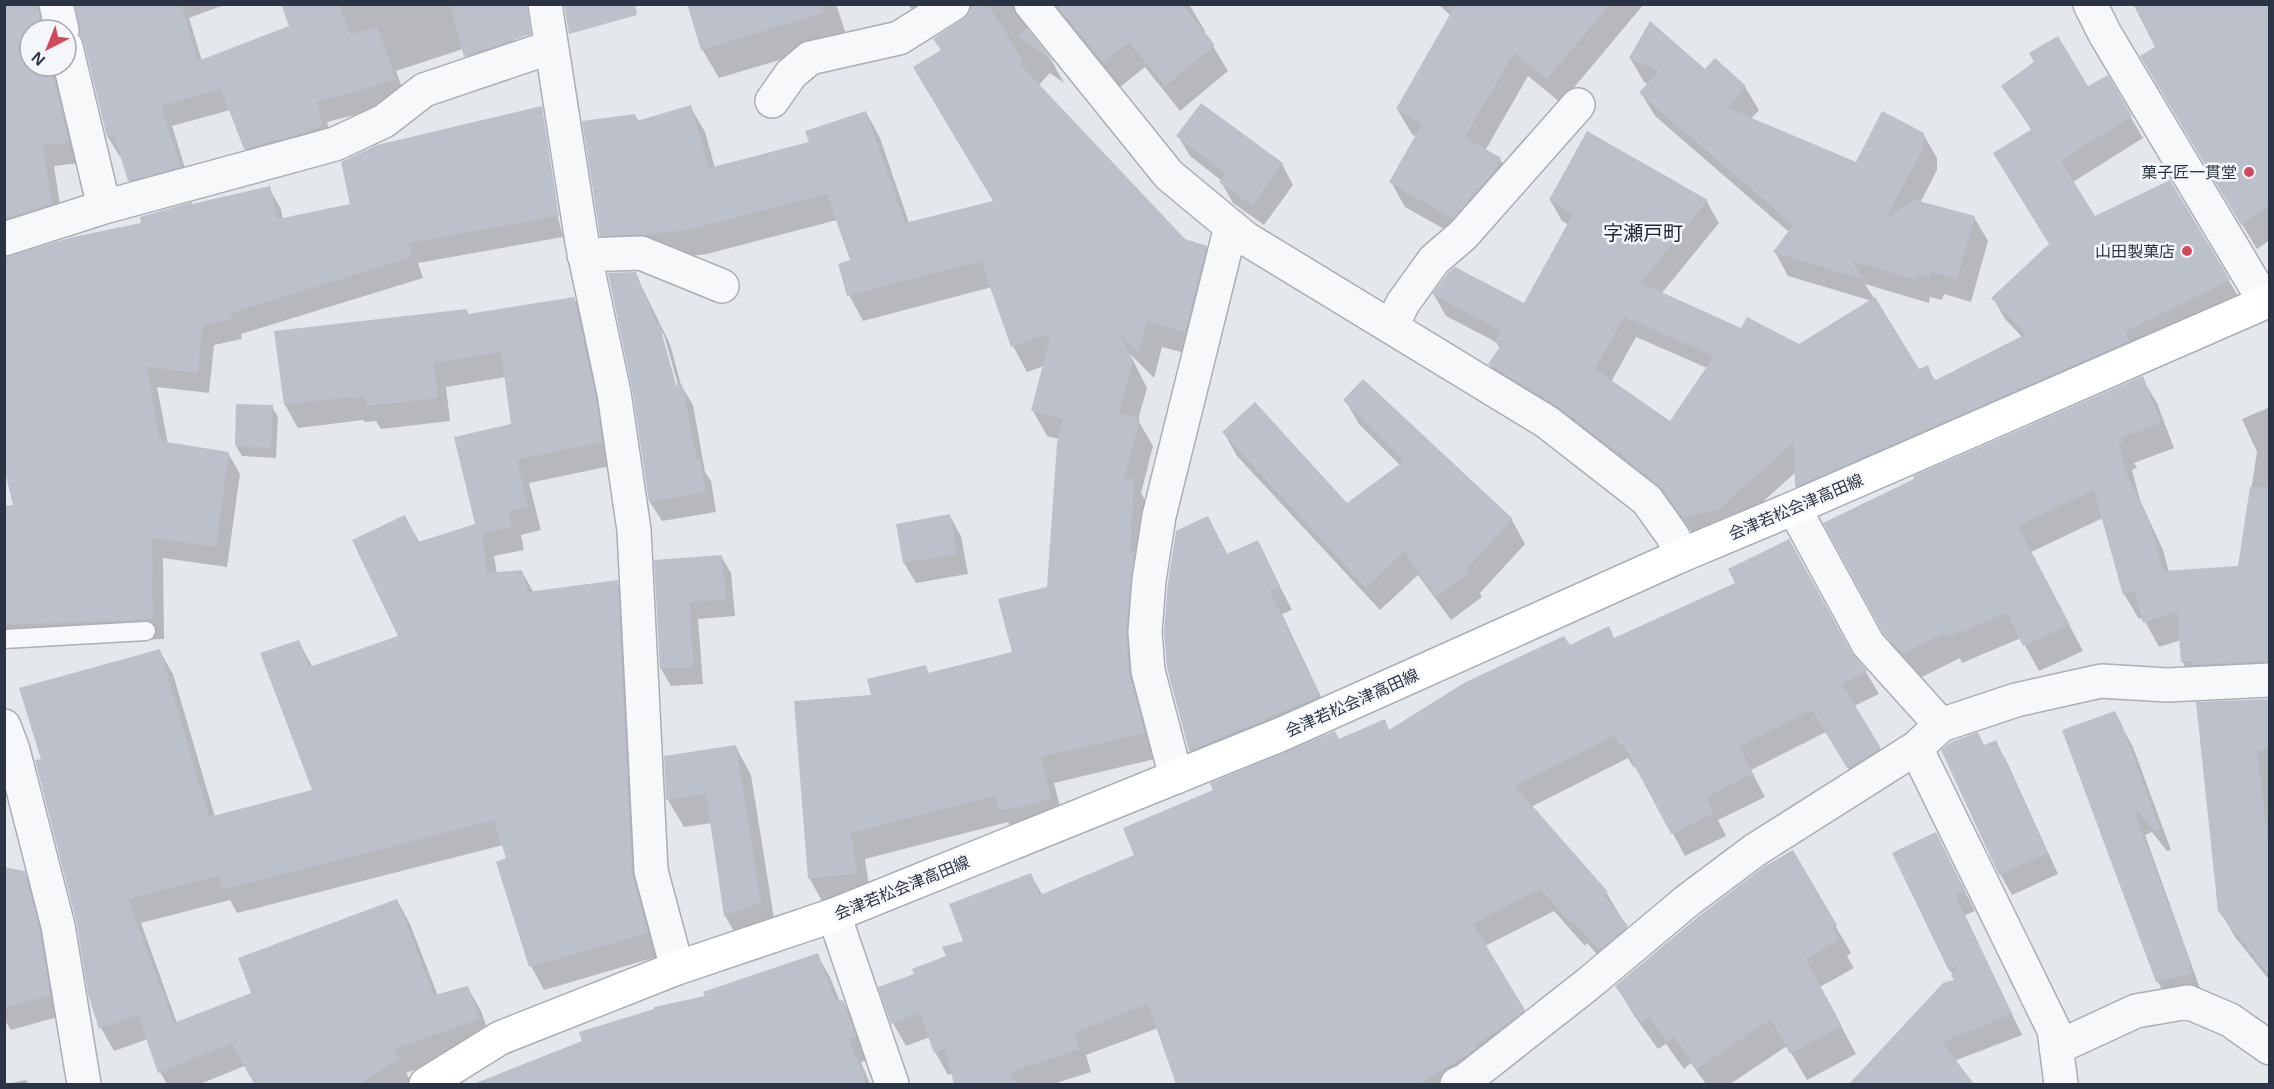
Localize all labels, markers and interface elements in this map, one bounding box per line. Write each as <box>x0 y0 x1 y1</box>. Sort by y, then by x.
north arrow <box>18 18 78 78</box>
text: N <box>28 49 48 69</box>
place label: 菓子匠一貫堂 <box>2141 164 2237 181</box>
marker: 菓子匠一貫堂 <box>2242 165 2256 179</box>
district label: 字瀬戸町 <box>1603 222 1683 244</box>
place label: 山田製菓店 <box>2095 243 2175 260</box>
marker: 山田製菓店 <box>2180 244 2194 258</box>
street label: 会津若松会津高田線 <box>1726 471 1866 543</box>
street label: 会津若松会津高田線 <box>1283 666 1421 740</box>
street label: 会津若松会津高田線 <box>832 853 972 923</box>

